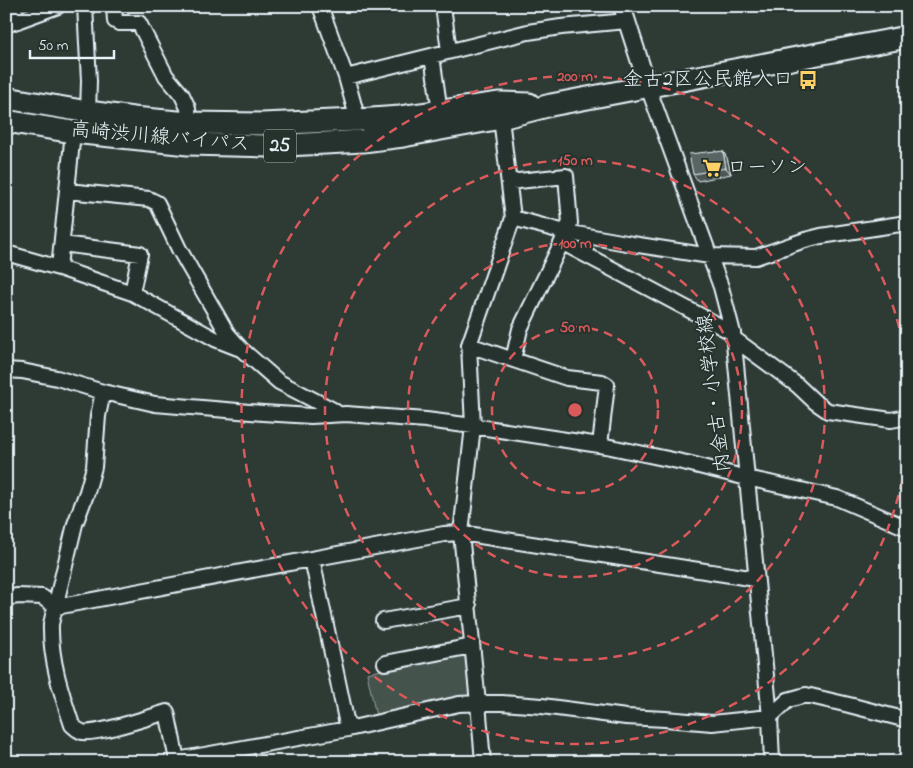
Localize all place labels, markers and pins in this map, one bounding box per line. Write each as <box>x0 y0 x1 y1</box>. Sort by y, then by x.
place label: 金古2区公民館入口 <box>623 66 793 95</box>
bus stop icon: 金古2区公民館入口 <box>797 69 819 91</box>
place label: ローソン <box>727 154 807 183</box>
supermarket icon: ローソン <box>701 157 723 179</box>
centre of rings <box>566 401 584 419</box>

